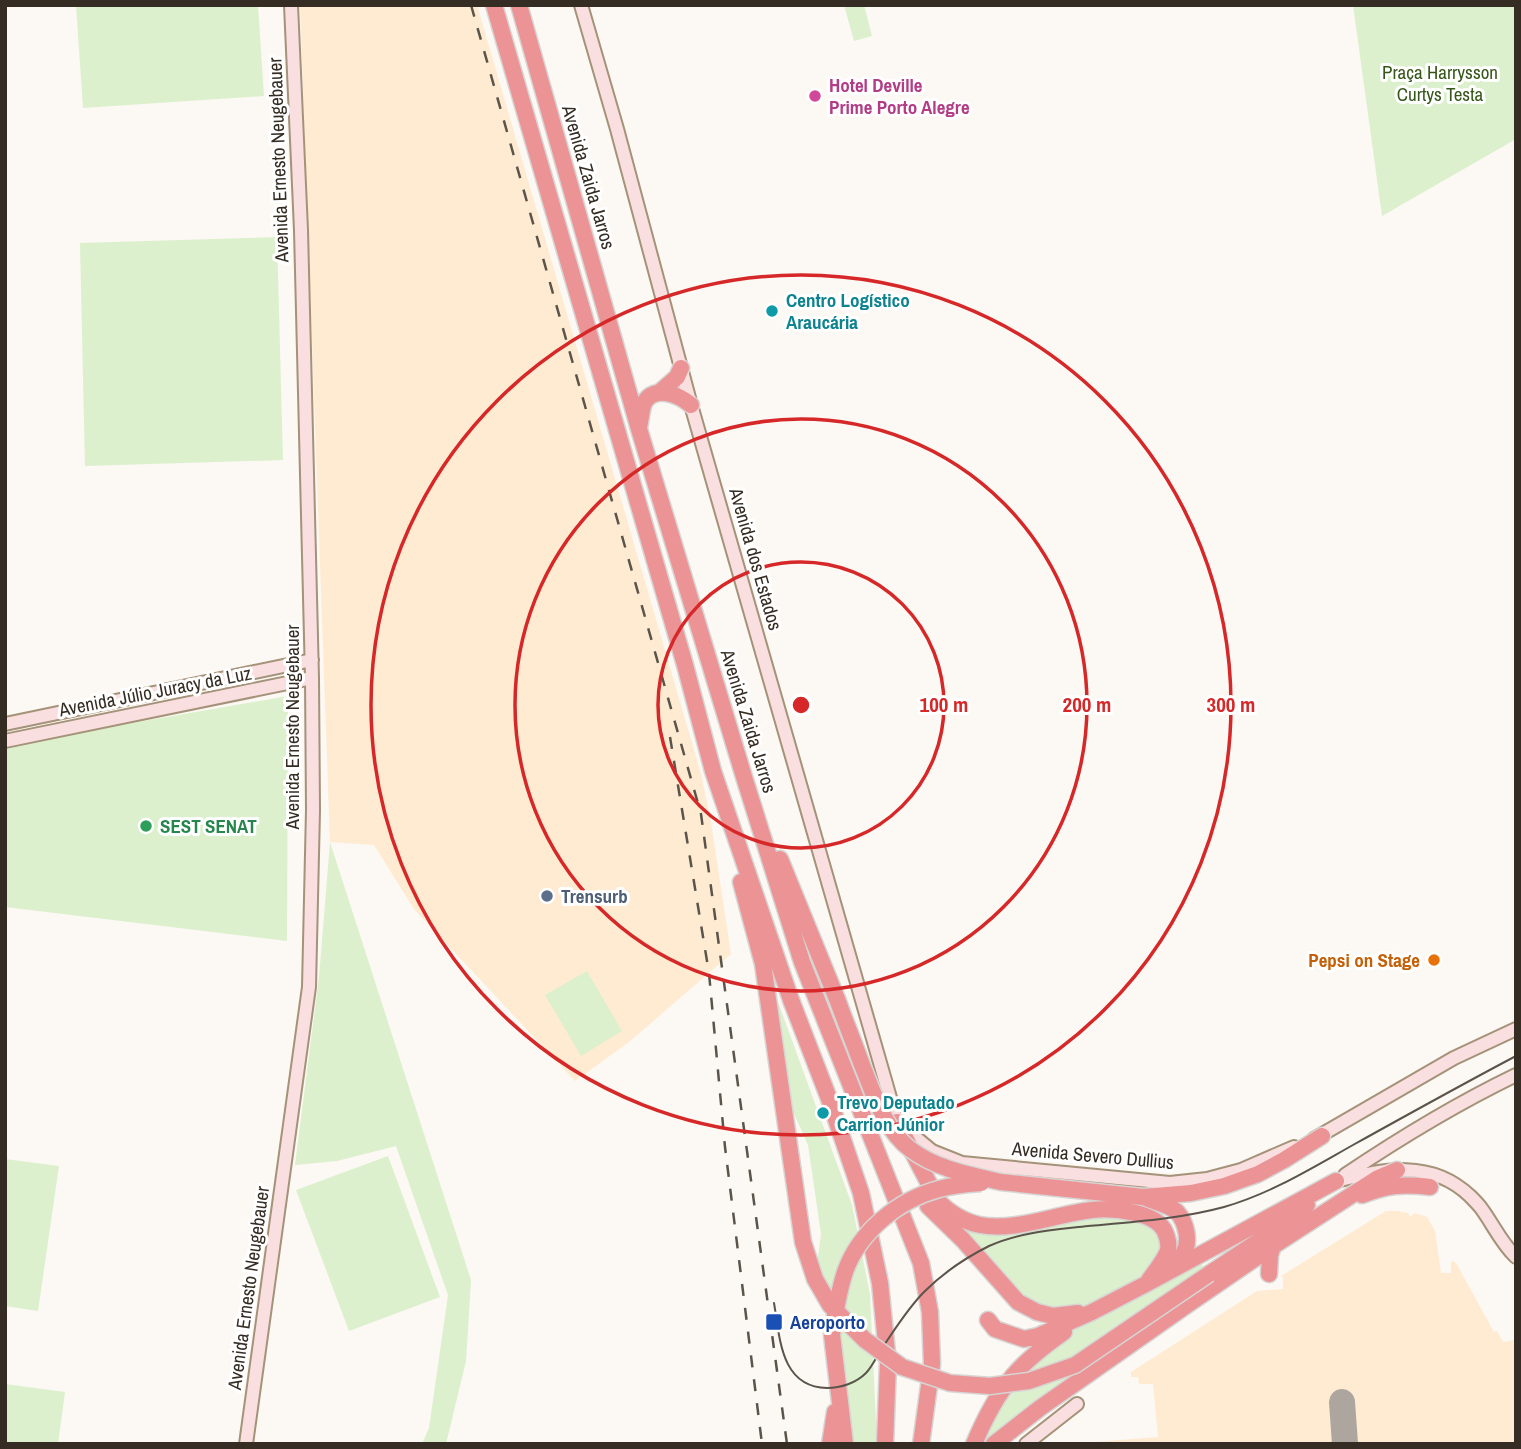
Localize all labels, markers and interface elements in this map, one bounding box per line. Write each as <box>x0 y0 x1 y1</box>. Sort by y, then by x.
street label: Avenida Ernesto Neugebauer <box>261 56 295 264</box>
park label: Praça Harrysson Curtys Testa <box>1382 59 1498 107</box>
place label: Hotel Deville Prime Porto Alegre <box>829 72 970 120</box>
marker: Hotel Deville Prime Porto Alegre <box>807 88 823 104</box>
street label: Avenida Zaida Jarros <box>556 101 622 252</box>
place label: Centro Logístico Araucária <box>786 287 910 335</box>
marker: Centro Logístico Araucária <box>764 303 780 319</box>
street label: Avenida dos Estados <box>723 484 789 633</box>
street label: Avenida Ernesto Neugebauer <box>279 624 305 831</box>
street label: Avenida Zaida Jarros <box>715 645 783 796</box>
street label: Avenida Júlio Juracy da Luz <box>56 660 254 723</box>
text: 100 m <box>920 690 968 719</box>
text: 200 m <box>1063 690 1111 719</box>
text: 300 m <box>1207 690 1255 719</box>
centre of rings <box>789 693 813 717</box>
place label: SEST SENAT <box>160 813 257 839</box>
marker: SEST SENAT <box>138 818 154 834</box>
place label: Trensurb <box>561 883 628 909</box>
marker: Trensurb <box>539 888 555 904</box>
place label: Pepsi on Stage <box>1308 947 1420 973</box>
marker: Pepsi on Stage <box>1426 952 1442 968</box>
place label: Trevo Deputado Carrion Júnior <box>837 1089 955 1137</box>
marker: Trevo Deputado Carrion Júnior <box>815 1105 831 1121</box>
street label: Avenida Severo Dullius <box>1010 1135 1175 1175</box>
street label: Avenida Ernesto Neugebauer <box>221 1184 275 1392</box>
place label: Aeroporto <box>790 1309 865 1335</box>
marker: Aeroporto <box>764 1312 784 1332</box>

